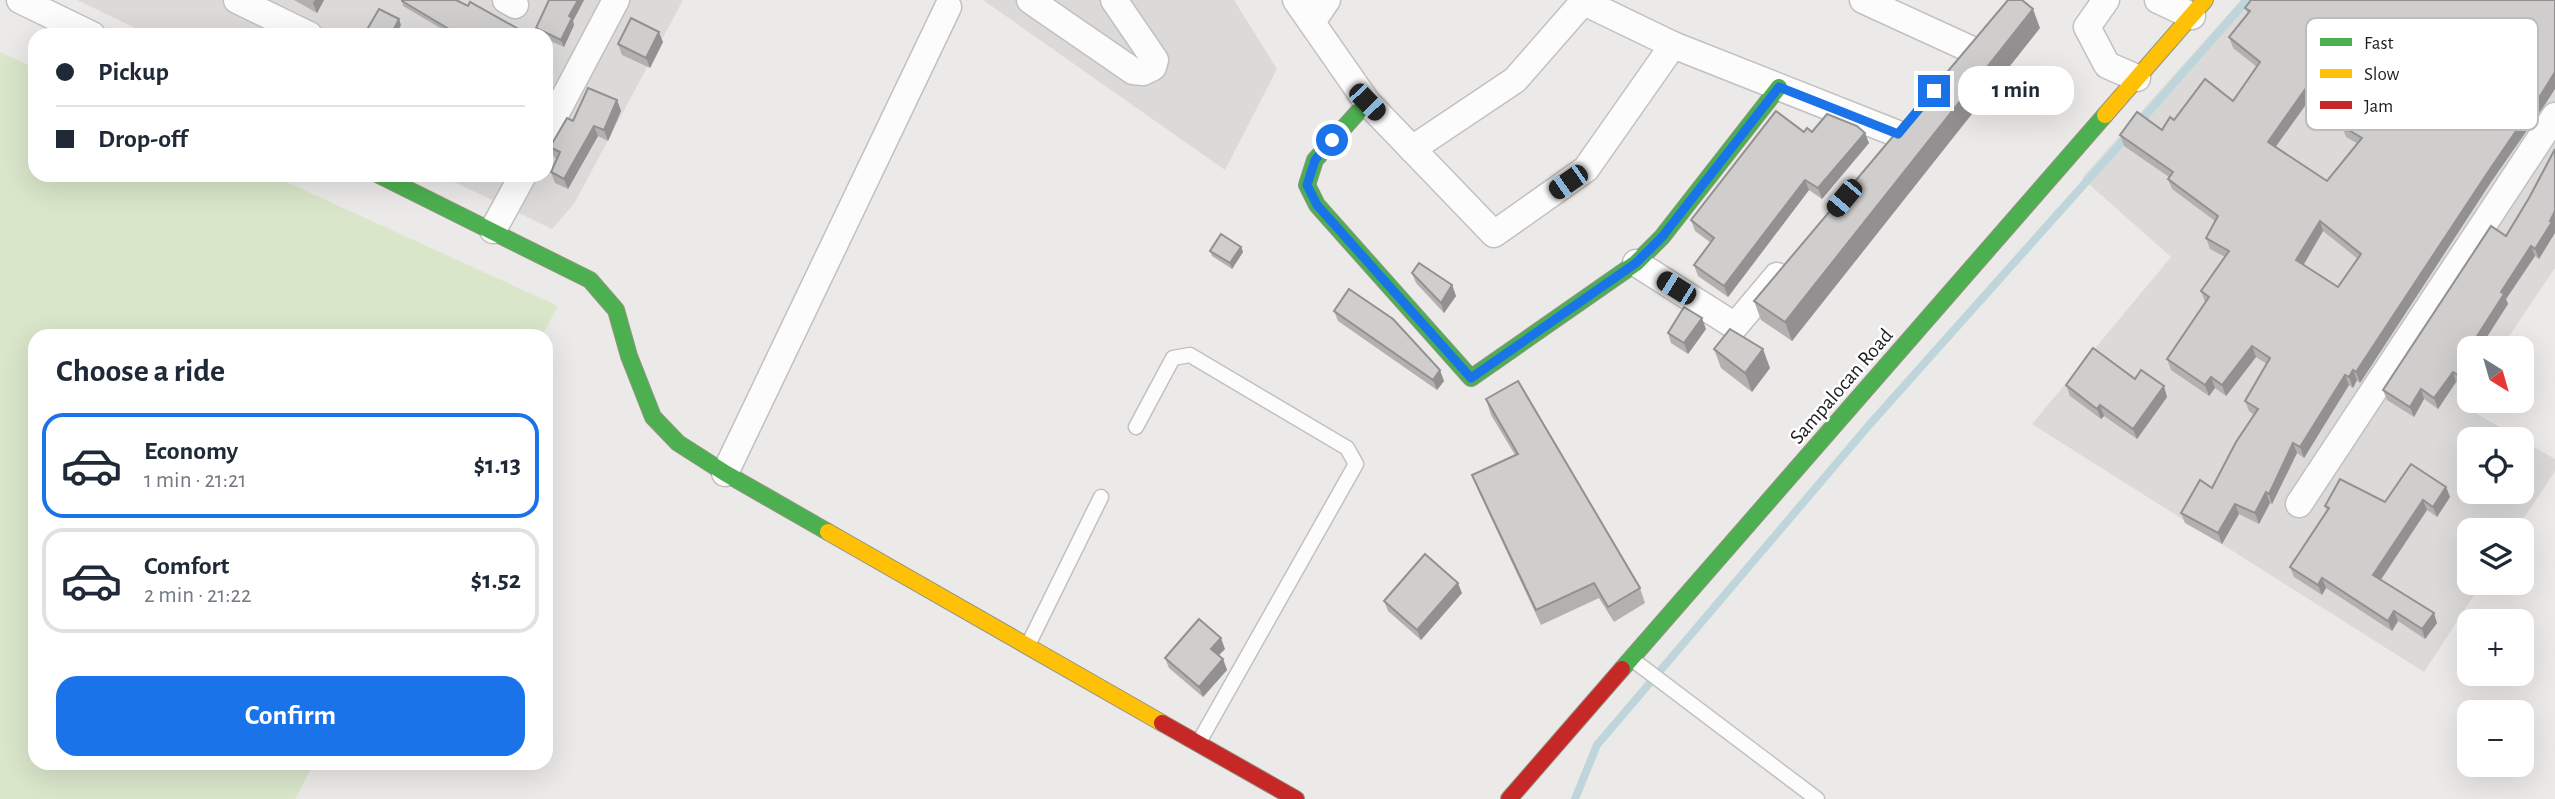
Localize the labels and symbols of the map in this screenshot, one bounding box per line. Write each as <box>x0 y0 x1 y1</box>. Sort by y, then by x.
legend <box>2306 18 2538 130</box>
text: Fast <box>2364 34 2394 53</box>
text: Slow <box>2364 65 2400 84</box>
callout: 1 min <box>1958 66 2074 116</box>
route end <box>1918 75 1950 107</box>
car <box>1345 80 1390 124</box>
text: Jam <box>2364 97 2393 116</box>
route start <box>1316 124 1348 156</box>
car <box>1545 161 1592 203</box>
car <box>1823 175 1866 221</box>
car <box>1653 268 1700 308</box>
street label: Sampalocan Road <box>1786 325 1897 448</box>
north arrow <box>2457 336 2534 413</box>

